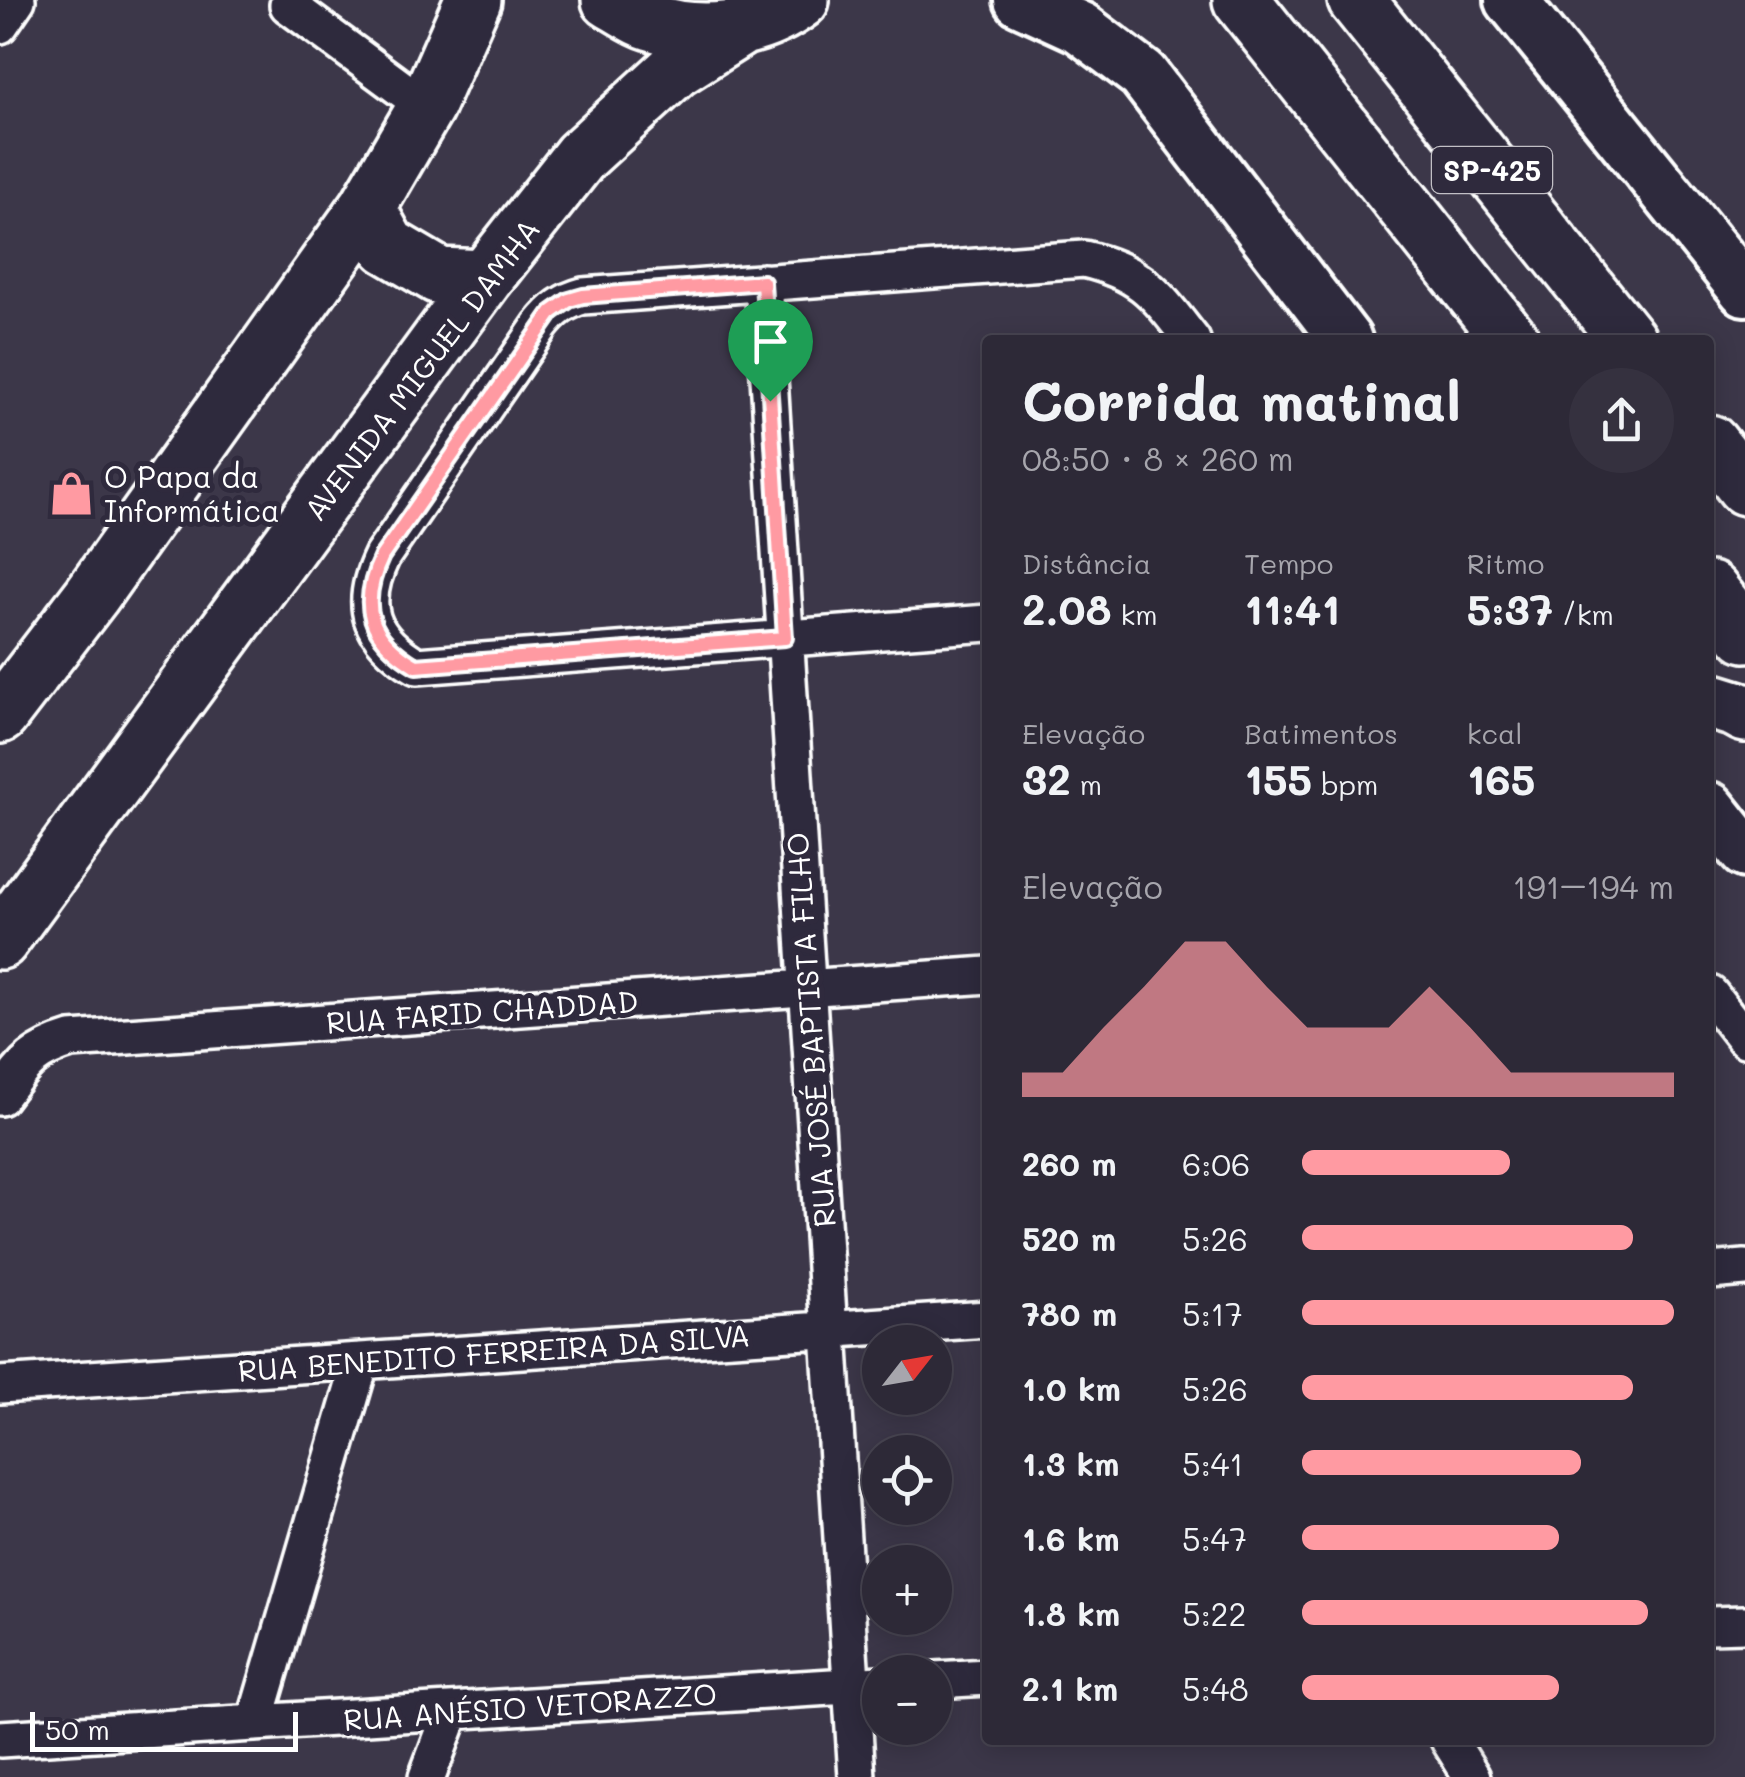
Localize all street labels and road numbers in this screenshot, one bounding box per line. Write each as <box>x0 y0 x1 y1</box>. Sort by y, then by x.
road number: SP-425 <box>1432 147 1552 193</box>
street label: AVENIDA MIGUEL DAMHA <box>294 210 548 528</box>
street label: RUA JOSÉ BAPTISTA FILHO <box>776 831 844 1229</box>
street label: RUA FARID CHADDAD <box>325 980 639 1042</box>
street label: RUA BENEDITO FERREIRA DA SILVA <box>237 1314 751 1390</box>
street label: RUA ANÉSIO VETORAZZO <box>342 1673 718 1739</box>

